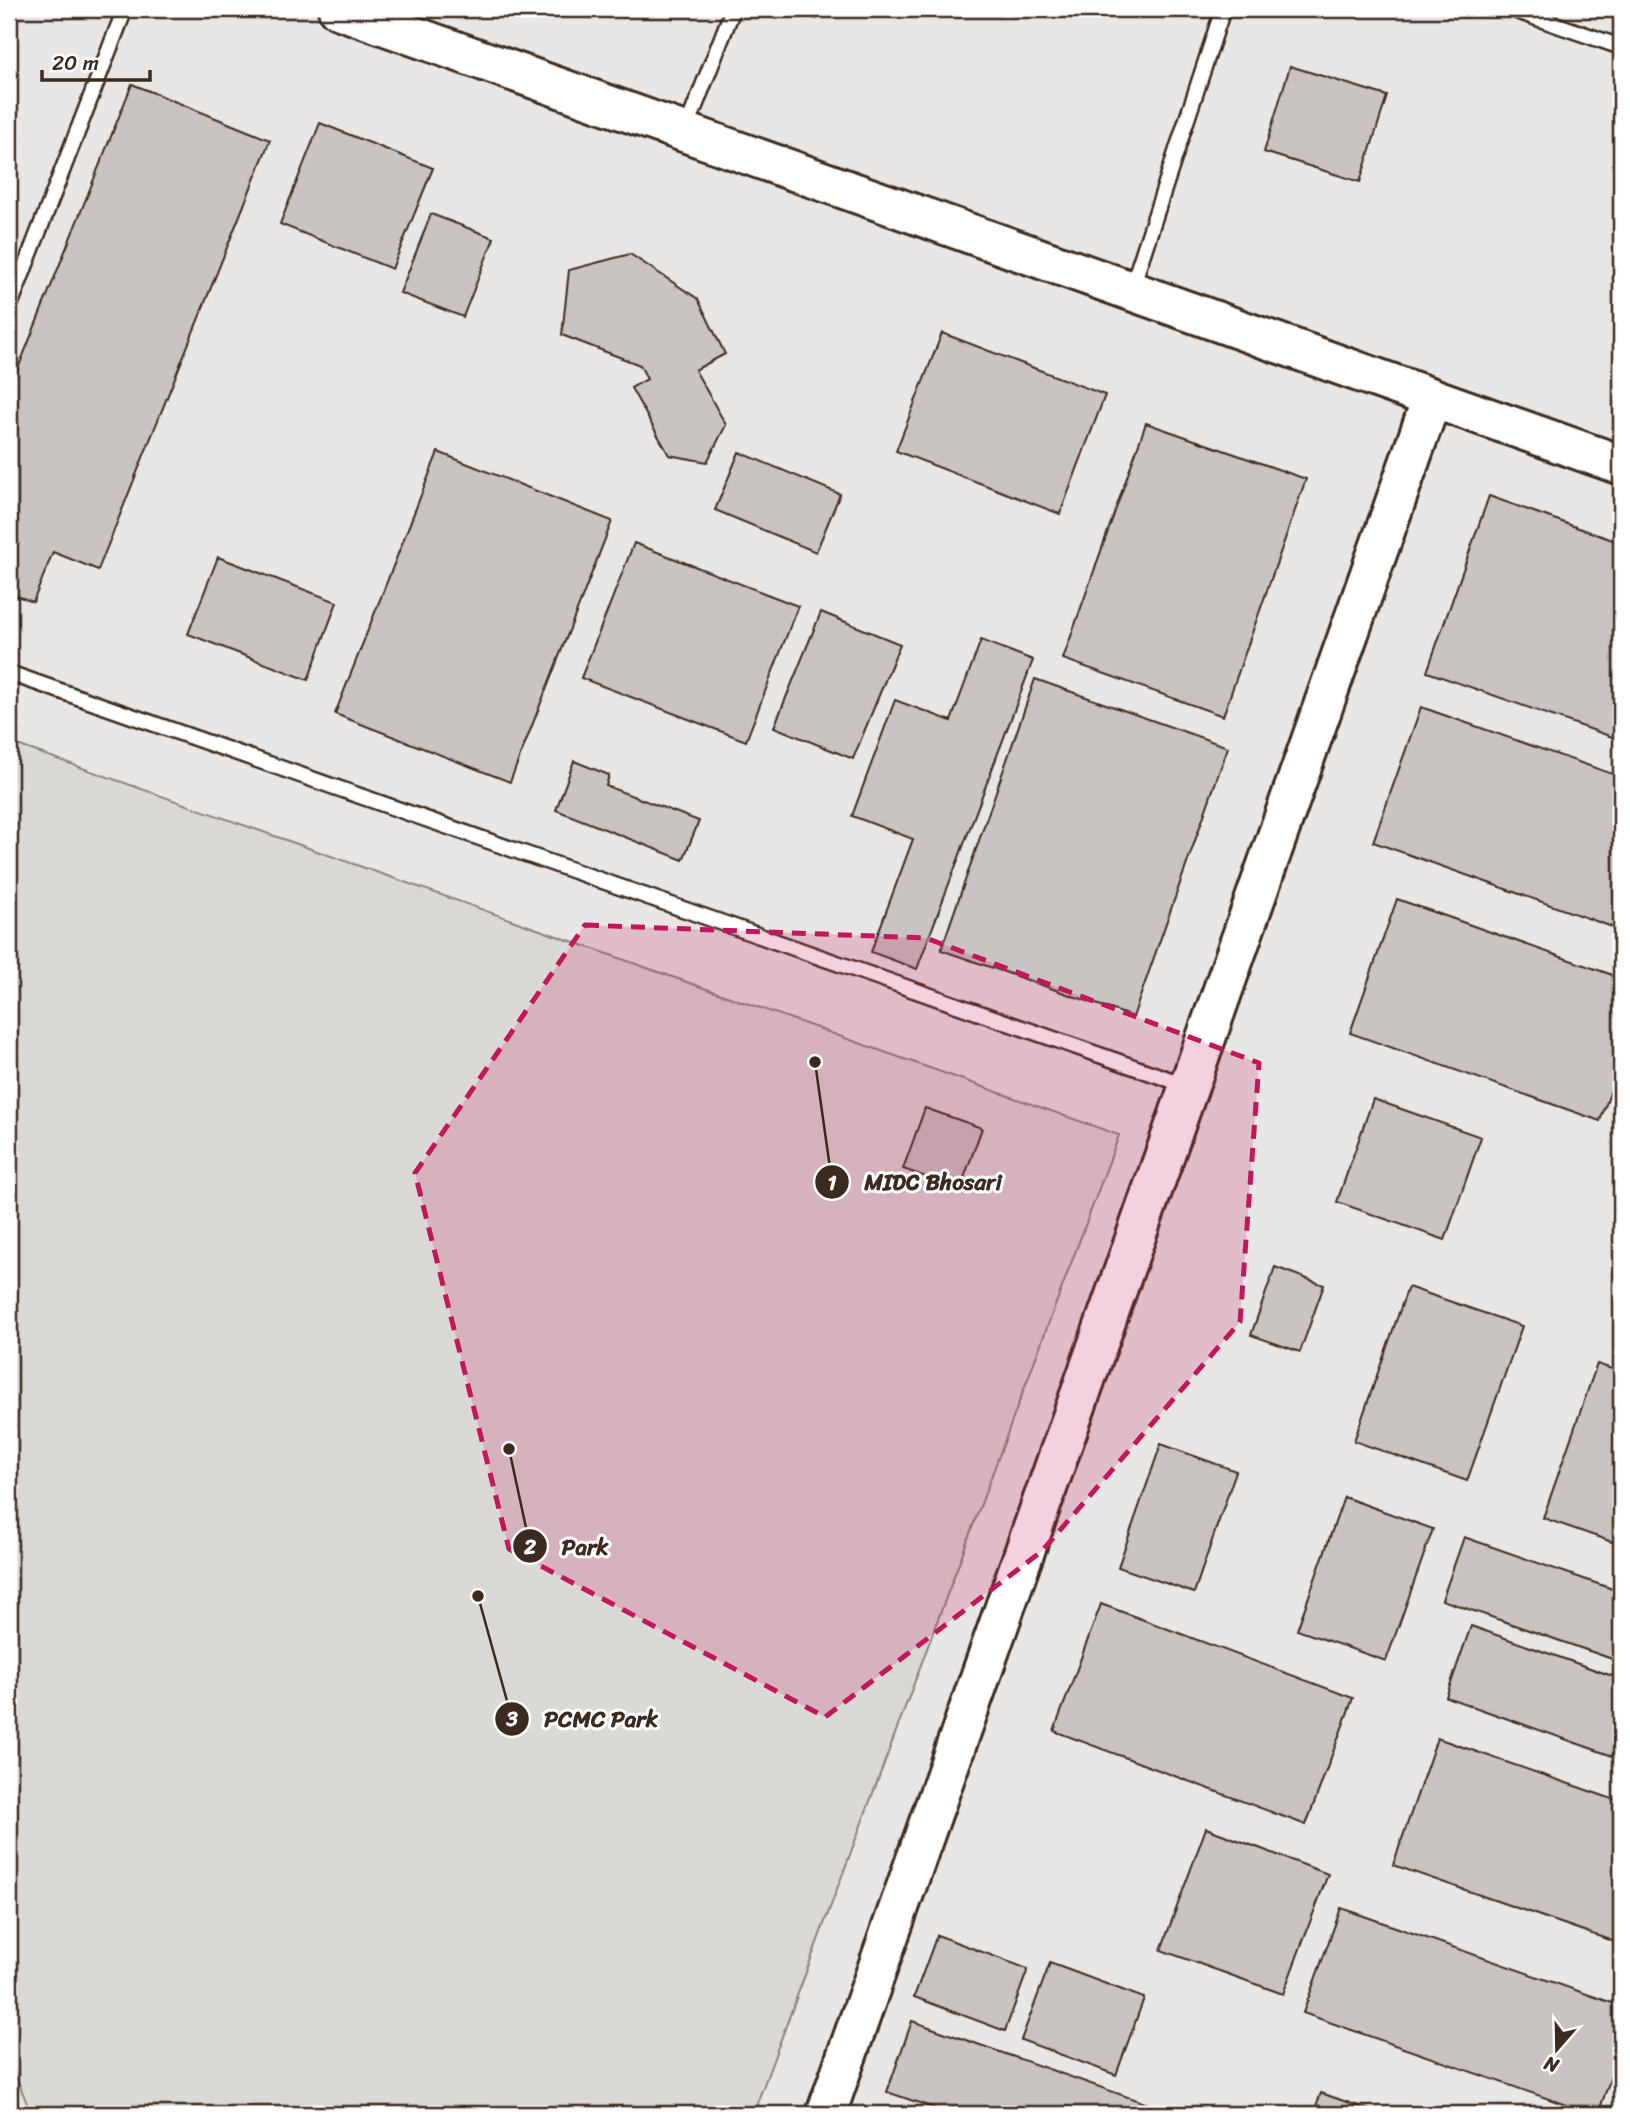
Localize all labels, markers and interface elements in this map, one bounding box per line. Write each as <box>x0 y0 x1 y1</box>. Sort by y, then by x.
scale bar <box>42 38 150 82</box>
text: 20 m <box>52 44 99 82</box>
callout: MIDC Bhosari <box>815 1160 1016 1204</box>
text: MIDC Bhosari <box>863 1162 1003 1203</box>
text: 1 <box>827 1164 837 1202</box>
callout: Park <box>512 1524 622 1568</box>
text: Park <box>561 1527 609 1568</box>
text: 2 <box>523 1528 536 1566</box>
callout: PCMC Park <box>495 1697 672 1741</box>
text: PCMC Park <box>544 1699 659 1740</box>
text: 3 <box>505 1700 518 1738</box>
north arrow <box>1522 2014 1592 2084</box>
text: N <box>1539 2046 1564 2083</box>

